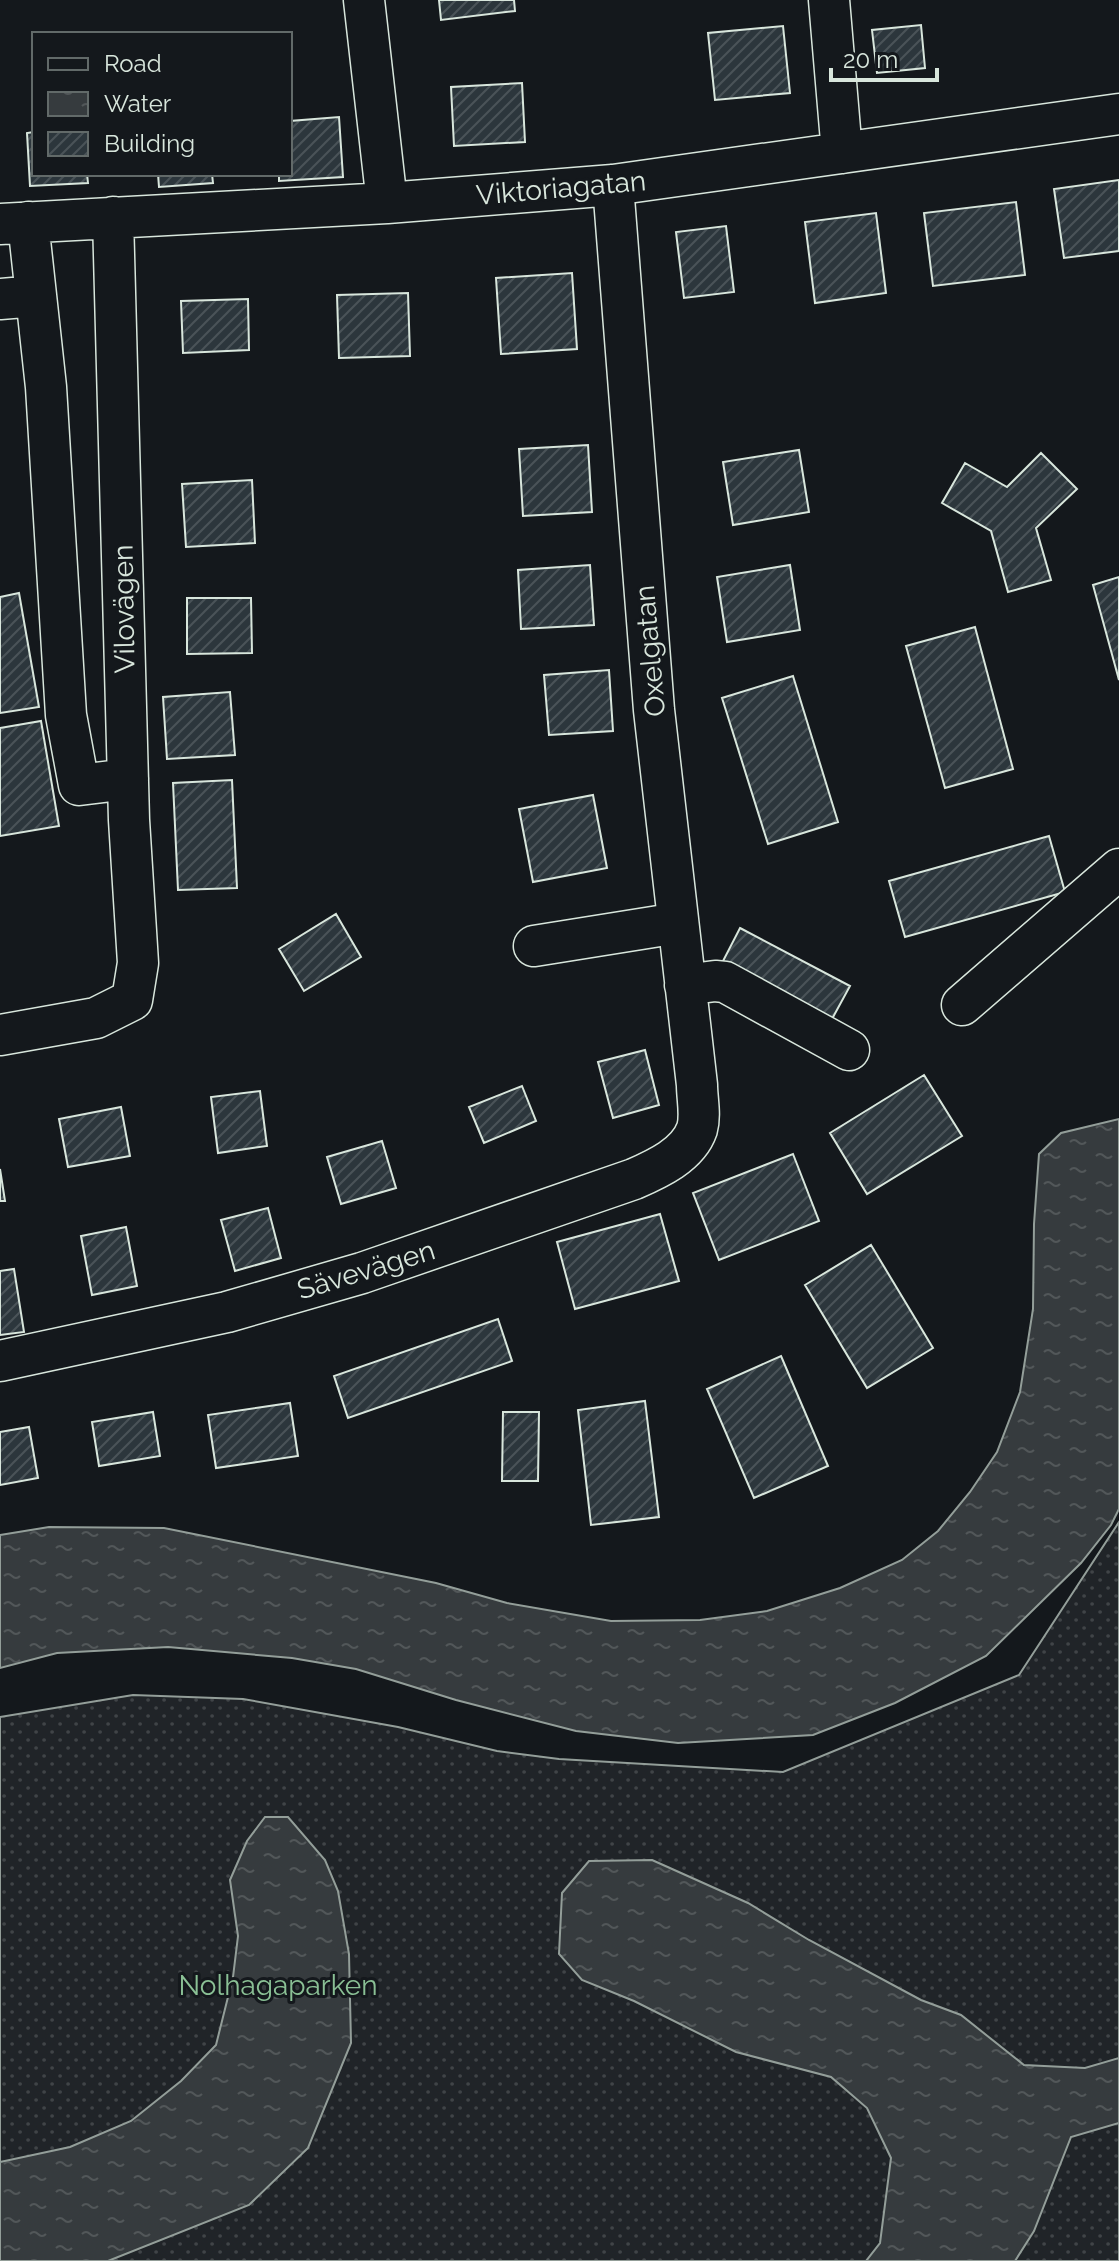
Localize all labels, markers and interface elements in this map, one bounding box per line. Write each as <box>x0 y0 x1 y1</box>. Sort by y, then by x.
legend <box>32 32 292 176</box>
scale bar <box>831 32 937 82</box>
text: 20 m <box>843 45 898 74</box>
text: Road <box>104 49 162 78</box>
text: Water <box>104 89 172 118</box>
text: Building <box>104 129 195 158</box>
street label: Viktoriagatan <box>475 164 647 212</box>
street label: Vilovägen <box>106 544 142 674</box>
street label: Oxelgatan <box>628 584 672 718</box>
street label: Sävevägen <box>293 1233 439 1307</box>
park label: Nolhagaparken <box>178 1969 378 2002</box>

